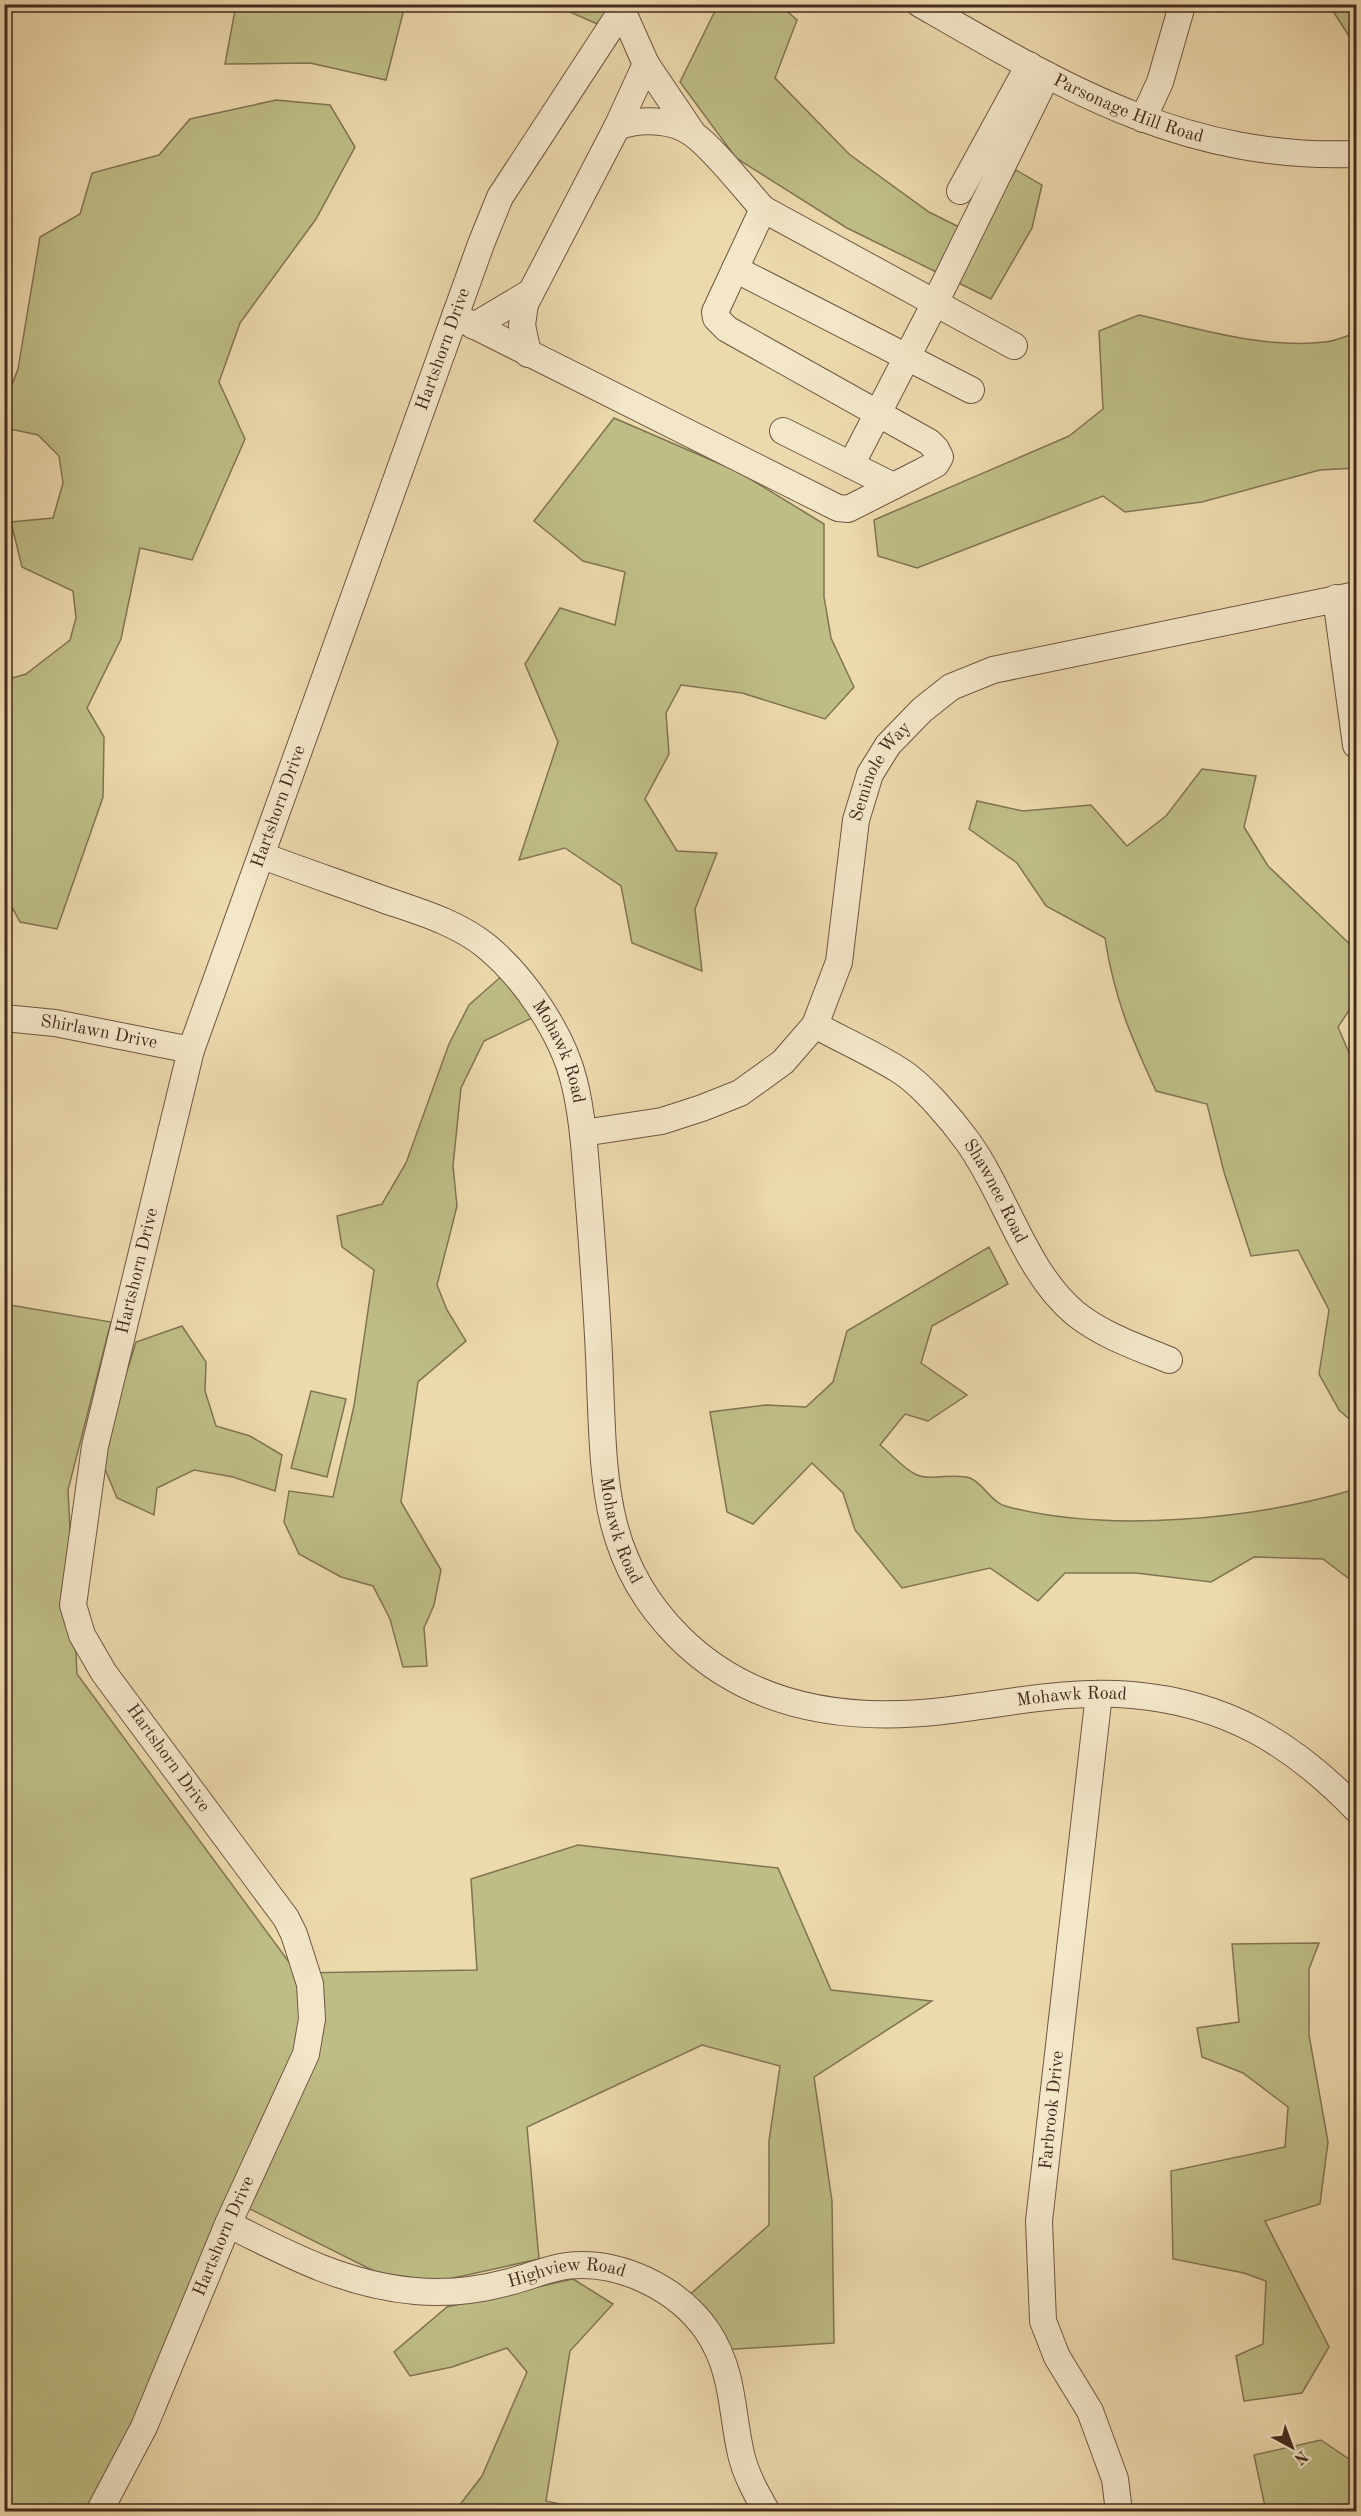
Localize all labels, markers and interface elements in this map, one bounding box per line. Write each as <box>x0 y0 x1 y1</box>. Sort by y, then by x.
street label: Parsonage Hill Road <box>1050 71 1205 146</box>
street label: Hartshorn Drive <box>413 286 473 413</box>
street label: Seminole Way <box>847 718 915 823</box>
street label: Hartshorn Drive <box>248 743 309 870</box>
street label: Mohawk Road <box>529 997 588 1105</box>
street label: Shirlawn Drive <box>40 1013 159 1052</box>
street label: Shawnee Road <box>960 1136 1030 1246</box>
street label: Hartshorn Drive <box>114 1206 161 1336</box>
street label: Mohawk Road <box>597 1476 645 1587</box>
street label: Mohawk Road <box>1015 1685 1128 1710</box>
street label: Hartshorn Drive <box>123 1701 213 1815</box>
street label: Farbrook Drive <box>1037 2050 1067 2170</box>
street label: Hartshorn Drive <box>190 2173 258 2299</box>
street label: Highview Road <box>506 2256 628 2291</box>
north arrow <box>1262 2417 1322 2477</box>
text: N <box>1290 2447 1310 2467</box>

